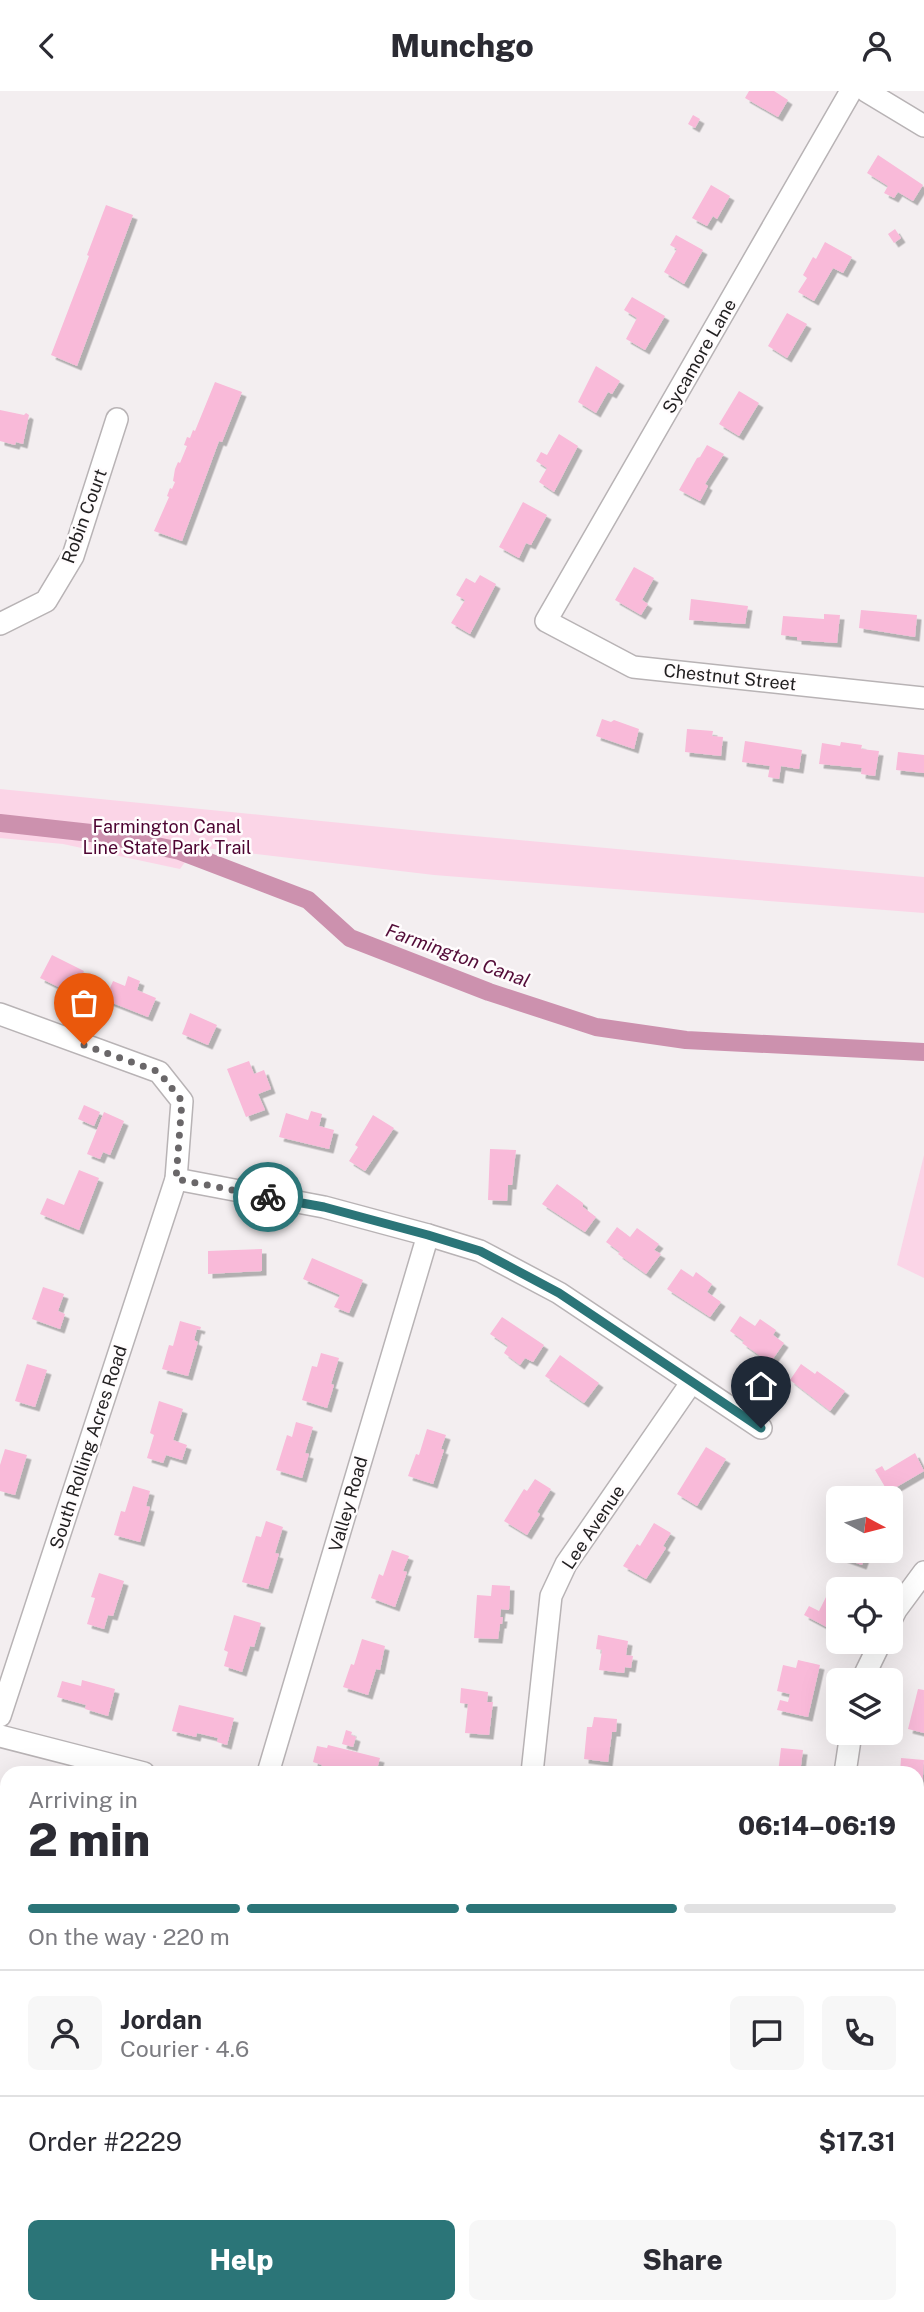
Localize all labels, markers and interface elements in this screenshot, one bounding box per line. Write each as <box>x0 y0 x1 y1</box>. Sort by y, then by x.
icon: back <box>28 27 66 65</box>
text: Munchgo <box>390 27 534 64</box>
icon: person <box>858 27 896 65</box>
street label: Sycamore Lane <box>658 295 740 417</box>
street label: Robin Court <box>57 466 111 566</box>
street label: Chestnut Street <box>662 660 798 694</box>
park label: Farmington Canal Line State Park Trail <box>83 816 251 858</box>
water label: Farmington Canal <box>383 919 533 991</box>
pin <box>54 973 114 1045</box>
icon: bag <box>65 984 103 1022</box>
courier <box>233 1162 303 1232</box>
icon: bike <box>249 1178 287 1216</box>
street label: South Rolling Acres Road <box>45 1343 131 1551</box>
pin <box>731 1356 791 1428</box>
icon: home <box>742 1367 780 1405</box>
street label: Valley Road <box>324 1454 372 1554</box>
street label: Lee Avenue <box>557 1481 629 1573</box>
north arrow <box>826 1486 903 1563</box>
map controls <box>826 1486 903 1745</box>
button: locate <box>826 1577 903 1654</box>
button: layers <box>826 1668 903 1745</box>
text: Arriving in <box>28 1786 138 1813</box>
text: 06:14–06:19 <box>738 1810 896 1841</box>
text: 2 min <box>28 1812 150 1866</box>
text: On the way · 220 m <box>28 1923 230 1950</box>
button: person <box>28 1996 102 2070</box>
button: chat <box>730 1996 804 2070</box>
button: phone <box>822 1996 896 2070</box>
text: Jordan <box>120 2004 202 2035</box>
text: Courier · 4.6 <box>120 2035 249 2062</box>
text: Order #2229 <box>28 2126 182 2157</box>
text: $17.31 <box>818 2126 896 2157</box>
button: Help <box>28 2220 455 2300</box>
button: Share <box>469 2220 896 2300</box>

